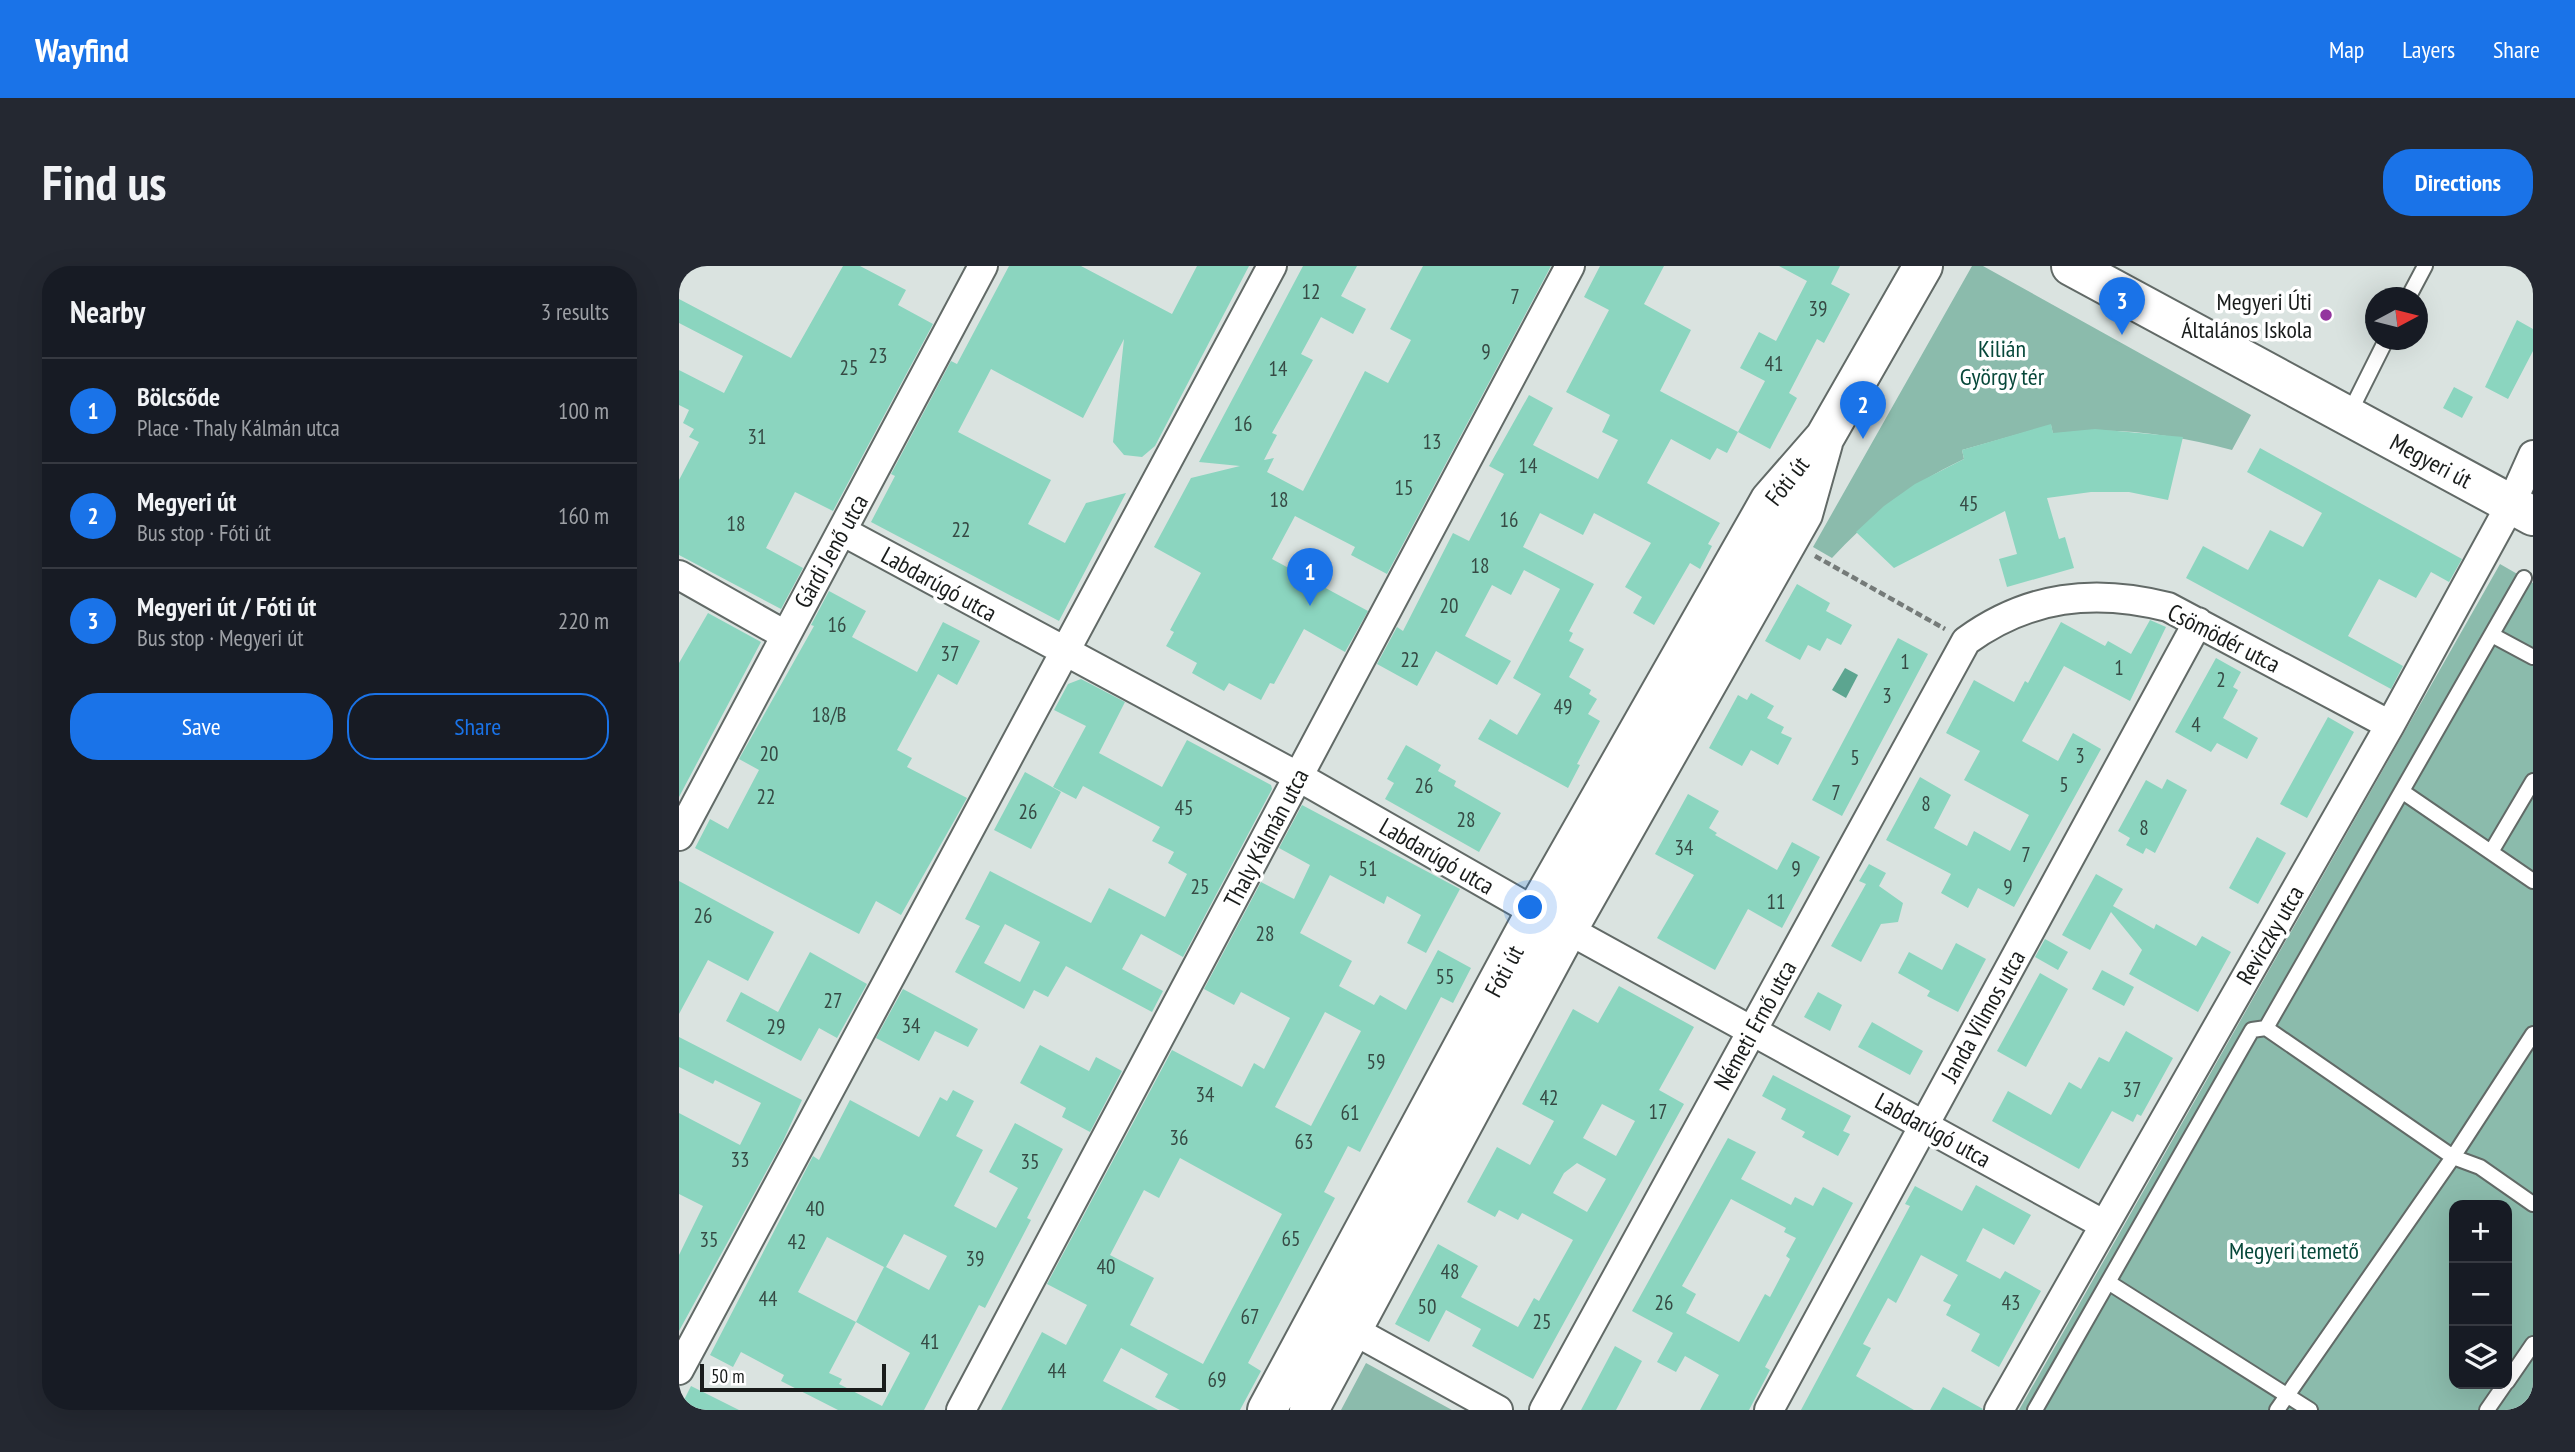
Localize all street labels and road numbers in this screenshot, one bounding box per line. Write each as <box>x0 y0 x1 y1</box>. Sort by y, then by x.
street label: Megyeri út <box>2385 427 2478 496</box>
street label: Fóti út <box>1758 450 1816 512</box>
street label: Gárdi Jenő utca <box>787 489 875 613</box>
street label: Labdarúgó utca <box>876 540 1002 628</box>
street label: Csömödér utca <box>2163 596 2285 680</box>
street label: Thaly Kálmán utca <box>1216 763 1316 913</box>
street label: Labdarúgó utca <box>1374 811 1500 901</box>
street label: Reviczky utca <box>2229 880 2311 990</box>
street label: Fóti út <box>1478 939 1531 1002</box>
street label: Janda Vilmos utca <box>1933 944 2032 1088</box>
street label: Németi Ernő utca <box>1707 955 1803 1095</box>
street label: Labdarúgó utca <box>1870 1086 1996 1174</box>

